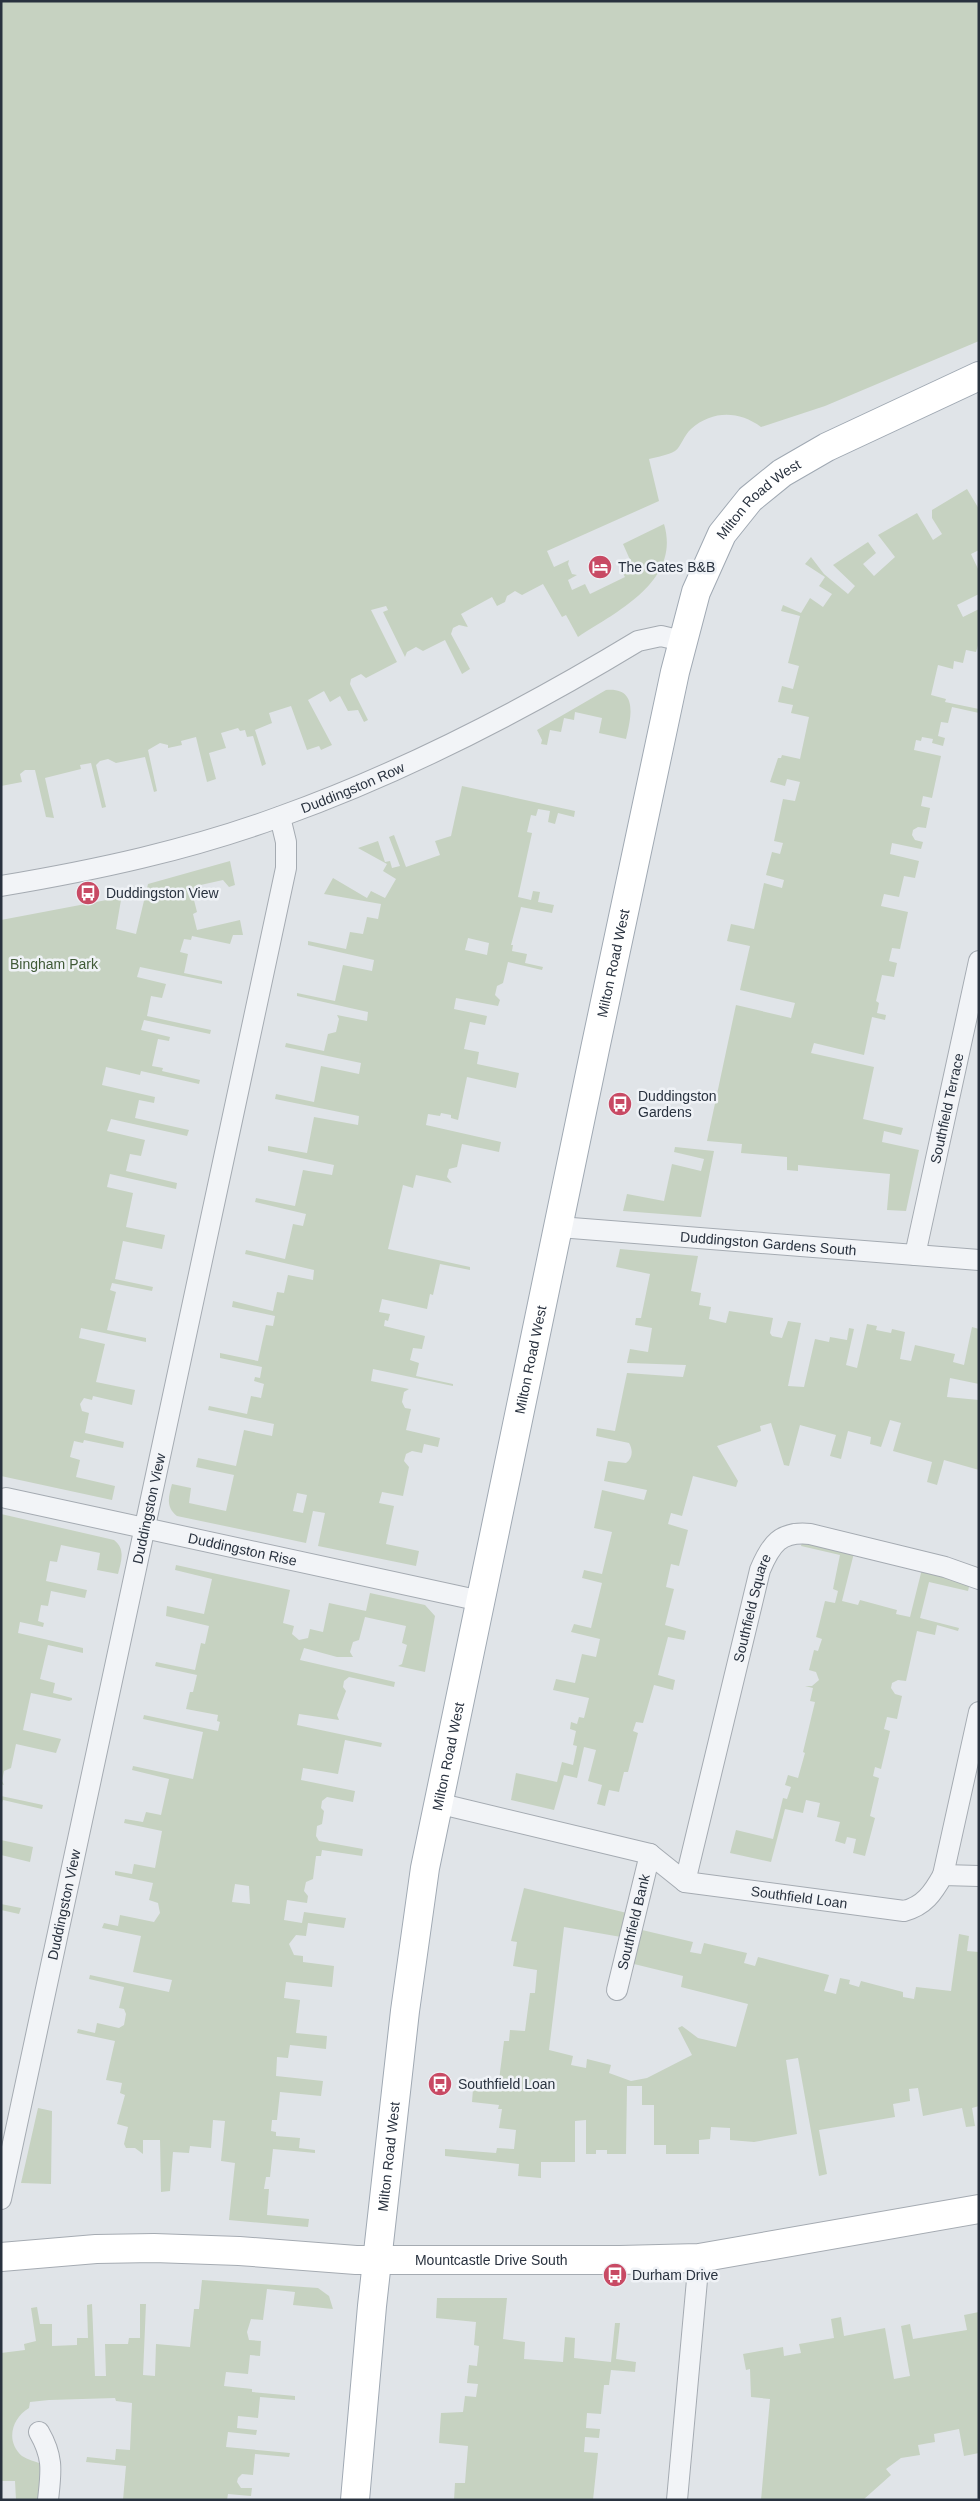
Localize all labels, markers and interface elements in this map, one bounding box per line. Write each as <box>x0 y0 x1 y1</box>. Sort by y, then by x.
street label: Milton Road West <box>713 456 803 542</box>
hotel icon: The Gates B&B <box>587 554 613 580</box>
place label: The Gates B&B <box>618 559 715 575</box>
street label: Duddingston Row <box>299 759 408 816</box>
bus stop icon: Duddingston View <box>75 880 101 906</box>
place label: Duddingston View <box>106 885 219 901</box>
street label: Milton Road West <box>594 908 632 1019</box>
park label: Bingham Park <box>10 956 99 972</box>
street label: Southfield Terrace <box>927 1051 967 1165</box>
place label: Duddingston Gardens <box>638 1088 717 1120</box>
bus stop icon: Duddingston Gardens <box>607 1091 633 1117</box>
street label: Duddingston Gardens South <box>680 1229 857 1258</box>
street label: Milton Road West <box>511 1304 550 1415</box>
street label: Duddingston View <box>129 1451 169 1565</box>
street label: Duddingston Rise <box>187 1530 298 1569</box>
street label: Southfield Square <box>730 1551 774 1664</box>
street label: Milton Road West <box>429 1701 467 1812</box>
street label: Duddingston View <box>44 1847 84 1961</box>
street label: Southfield Bank <box>614 1871 653 1972</box>
street label: Southfield Loan <box>750 1883 849 1911</box>
bus stop icon: Southfield Loan <box>427 2071 453 2097</box>
place label: Southfield Loan <box>458 2076 555 2092</box>
street label: Milton Road West <box>375 2101 403 2212</box>
street label: Mountcastle Drive South <box>415 2252 568 2268</box>
bus stop icon: Durham Drive <box>602 2262 628 2288</box>
place label: Durham Drive <box>632 2267 719 2283</box>

